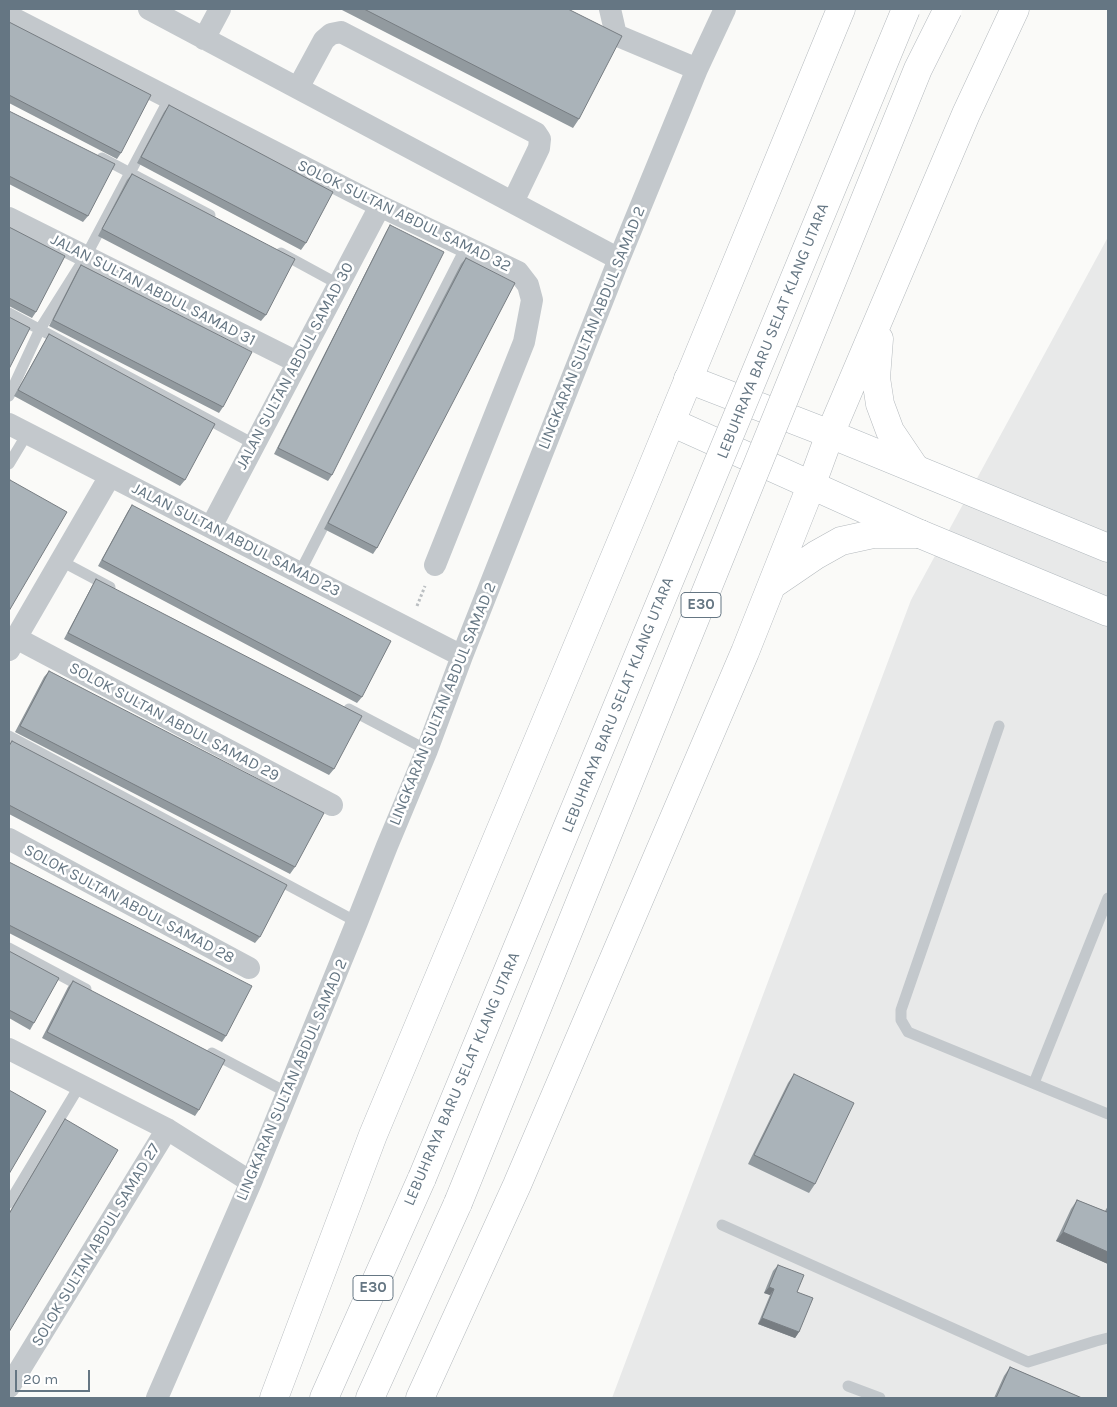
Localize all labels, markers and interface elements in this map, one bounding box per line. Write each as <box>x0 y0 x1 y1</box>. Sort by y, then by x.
street label: SOLOK SULTAN ABDUL SAMAD 32 <box>294 156 514 276</box>
street label: LEBUHRAYA BARU SELAT KLANG UTARA <box>713 200 833 462</box>
street label: LINGKARAN SULTAN ABDUL SAMAD 2 <box>534 204 650 452</box>
street label: JALAN SULTAN ABDUL SAMAD 31 <box>47 230 259 350</box>
street label: JALAN SULTAN ABDUL SAMAD 30 <box>232 259 358 473</box>
street label: JALAN SULTAN ABDUL SAMAD 23 <box>129 479 343 601</box>
street label: LEBUHRAYA BARU SELAT KLANG UTARA <box>558 574 678 836</box>
street label: LINGKARAN SULTAN ABDUL SAMAD 2 <box>385 580 501 828</box>
road number: E30 <box>681 592 721 618</box>
street label: SOLOK SULTAN ABDUL SAMAD 29 <box>66 658 282 786</box>
street label: SOLOK SULTAN ABDUL SAMAD 28 <box>20 840 238 968</box>
street label: LEBUHRAYA BARU SELAT KLANG UTARA <box>400 949 524 1209</box>
street label: LINGKARAN SULTAN ABDUL SAMAD 2 <box>232 956 352 1204</box>
street label: SOLOK SULTAN ABDUL SAMAD 27 <box>28 1140 164 1350</box>
road number: E30 <box>353 1276 393 1300</box>
scale bar <box>18 1360 92 1392</box>
text: 20 m <box>23 1370 58 1388</box>

